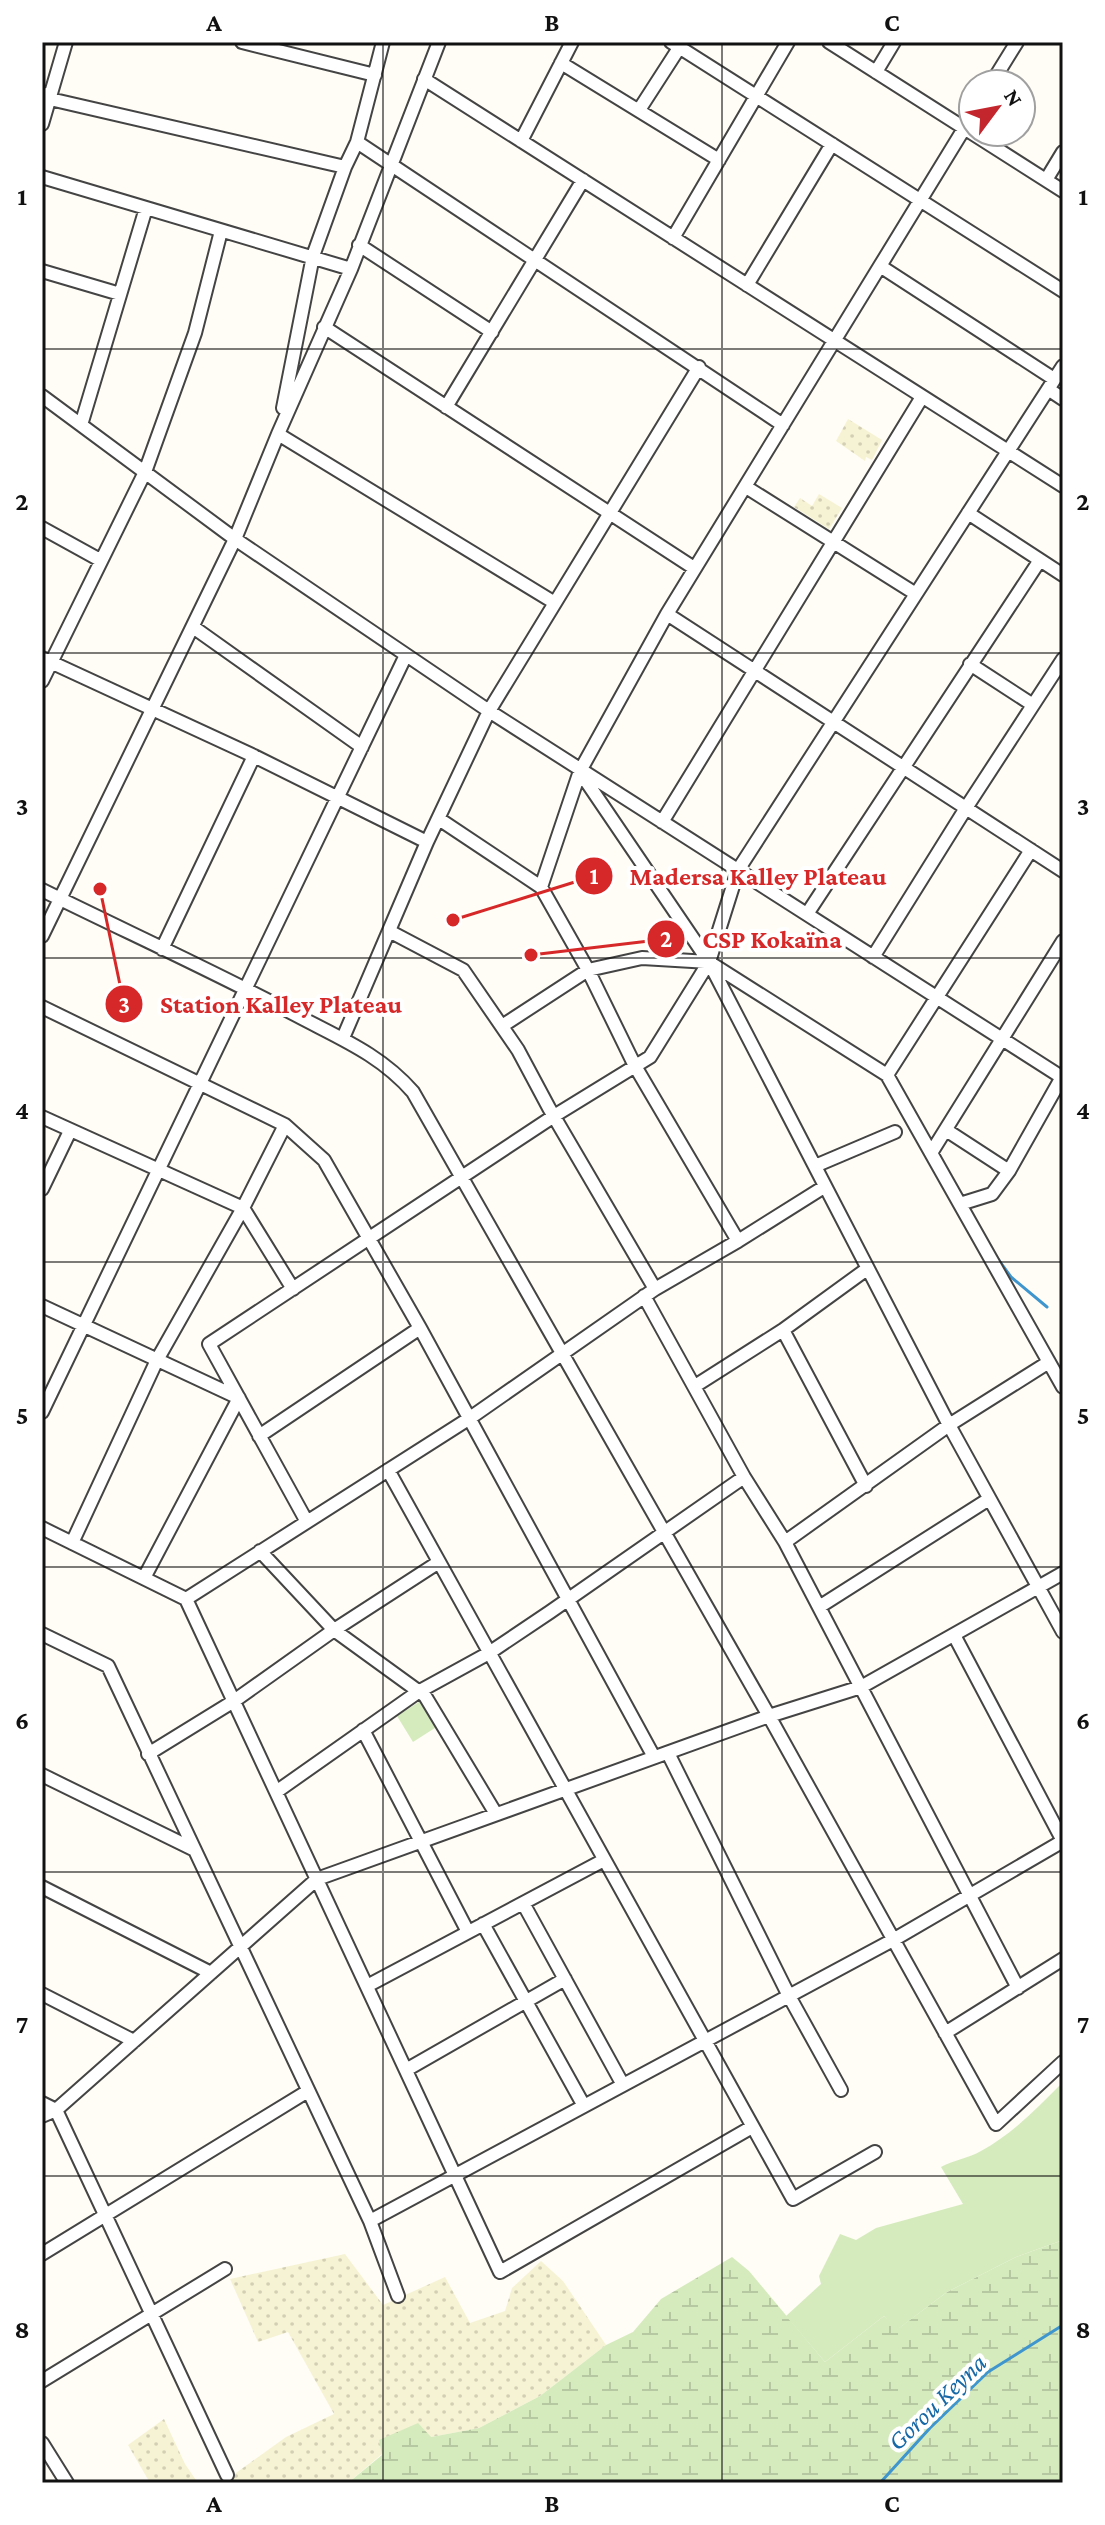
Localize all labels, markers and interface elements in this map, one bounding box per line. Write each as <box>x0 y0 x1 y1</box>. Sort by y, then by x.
text: A <box>205 8 222 37</box>
text: B <box>544 8 560 37</box>
text: C <box>884 8 900 37</box>
north arrow <box>957 68 1037 148</box>
text: N <box>999 85 1028 111</box>
text: 1 <box>17 182 27 211</box>
text: 1 <box>1078 182 1088 211</box>
text: 2 <box>15 487 29 516</box>
text: 2 <box>1076 487 1090 516</box>
text: 3 <box>16 792 28 821</box>
text: 3 <box>1077 792 1089 821</box>
callout: Madersa Kalley Plateau <box>574 851 903 901</box>
text: 1 <box>590 862 599 889</box>
text: Madersa Kalley Plateau <box>630 862 887 891</box>
callout: CSP Kokaïna <box>646 914 858 964</box>
text: 2 <box>660 925 672 952</box>
text: CSP Kokaïna <box>702 925 842 954</box>
callout: Station Kalley Plateau <box>104 979 419 1029</box>
text: Station Kalley Plateau <box>160 990 402 1019</box>
text: 3 <box>118 991 130 1018</box>
text: 4 <box>15 1096 29 1125</box>
text: 4 <box>1076 1096 1090 1125</box>
text: 5 <box>16 1401 28 1430</box>
text: 5 <box>1077 1401 1089 1430</box>
text: 6 <box>15 1706 29 1735</box>
text: 6 <box>1076 1706 1090 1735</box>
text: 7 <box>16 2010 28 2039</box>
text: 7 <box>1077 2010 1089 2039</box>
text: 8 <box>14 2315 30 2344</box>
text: 8 <box>1075 2315 1091 2344</box>
water label: Gorou Keyna <box>882 2348 992 2456</box>
text: A <box>205 2489 222 2518</box>
text: B <box>544 2489 560 2518</box>
text: C <box>884 2489 900 2518</box>

